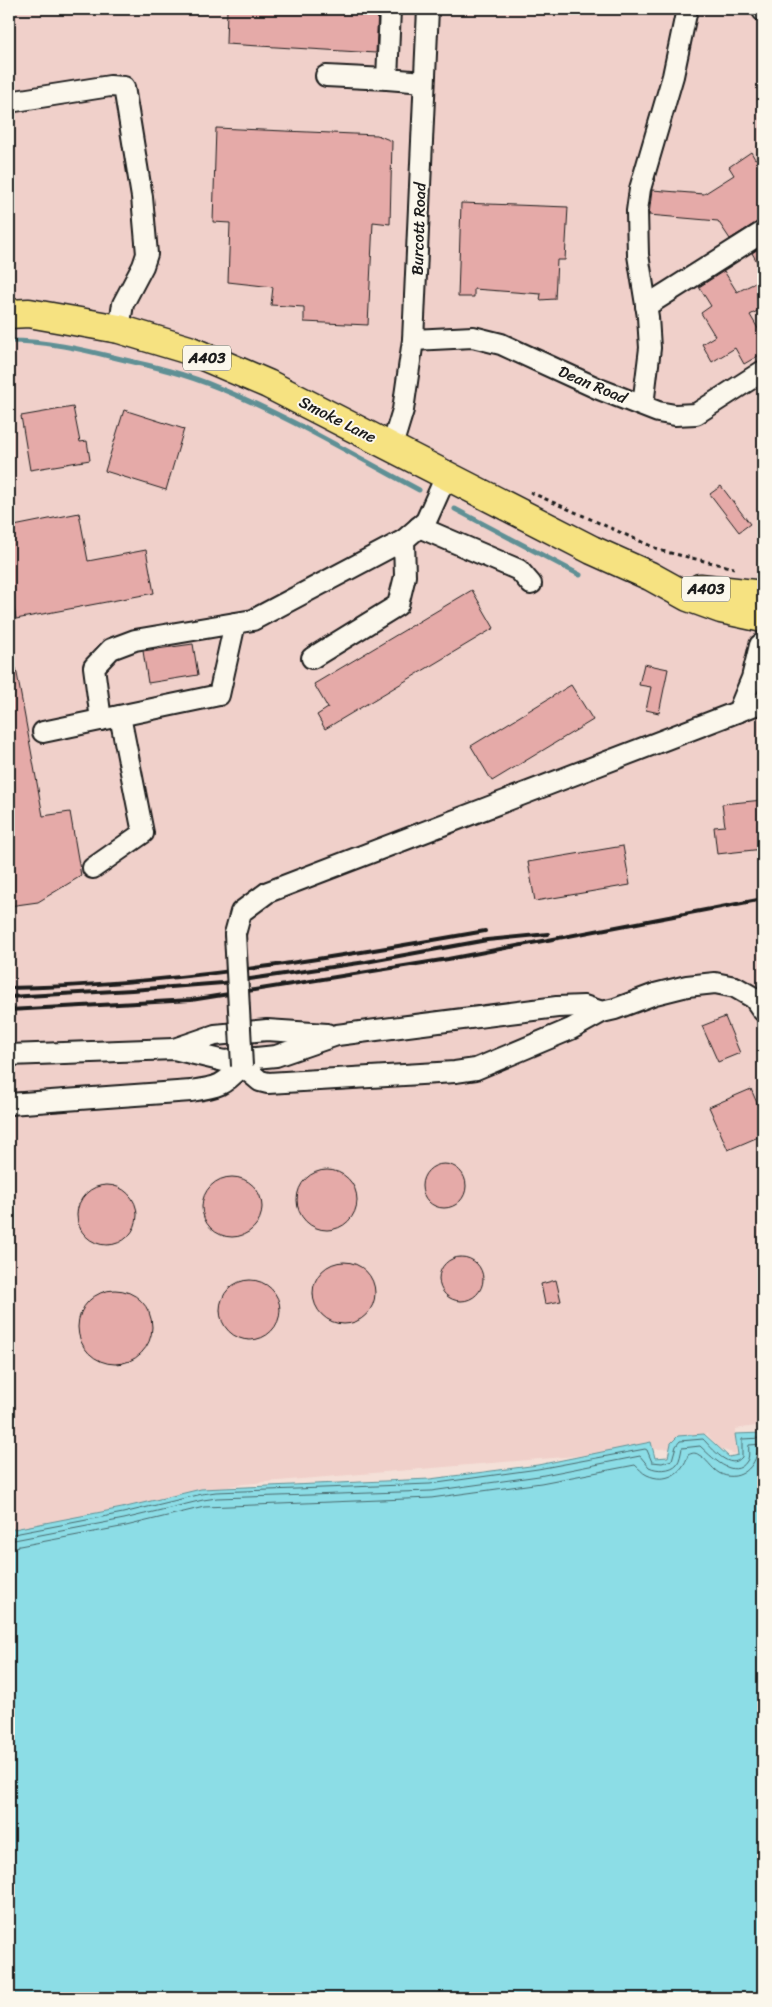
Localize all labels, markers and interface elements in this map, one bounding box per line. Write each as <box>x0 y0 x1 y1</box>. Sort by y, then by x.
street label: Burcott Road <box>402 181 435 276</box>
road number: A403 <box>183 346 231 370</box>
street label: Dean Road <box>554 357 633 413</box>
street label: Smoke Lane <box>294 388 382 451</box>
road number: A403 <box>682 576 730 602</box>

